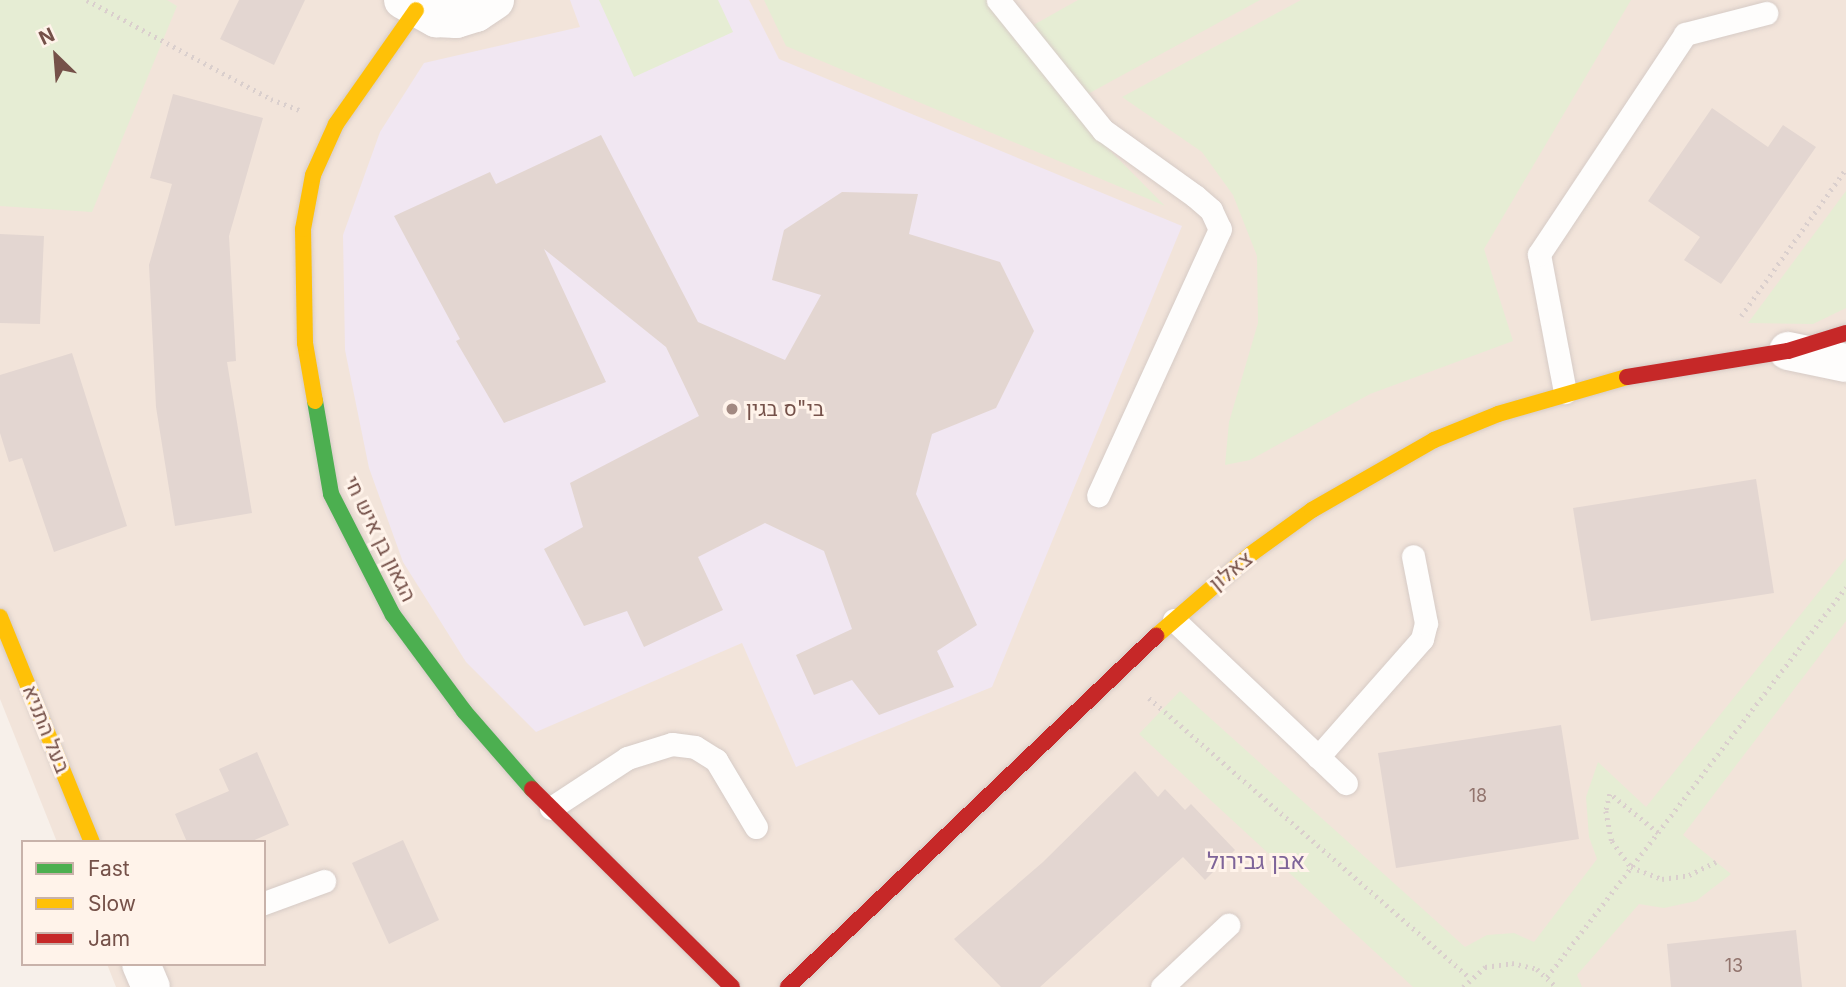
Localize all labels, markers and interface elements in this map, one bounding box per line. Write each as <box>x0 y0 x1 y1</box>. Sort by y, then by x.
north arrow <box>21 21 91 91</box>
text: N <box>35 23 58 50</box>
place label: בי"ס בגין <box>746 396 824 422</box>
marker: בי"ס בגין <box>724 401 740 417</box>
street label: הגאון בן איש חי <box>339 472 421 606</box>
street label: צאלון <box>1204 546 1258 596</box>
street label: בעל התניא <box>17 681 75 777</box>
house number: 18 <box>1469 785 1487 807</box>
legend <box>21 840 266 966</box>
district label: אבן גבירול <box>1207 847 1305 875</box>
text: Fast <box>88 856 130 881</box>
text: Slow <box>88 891 136 916</box>
text: Jam <box>88 926 130 951</box>
house number: 13 <box>1725 955 1743 977</box>

